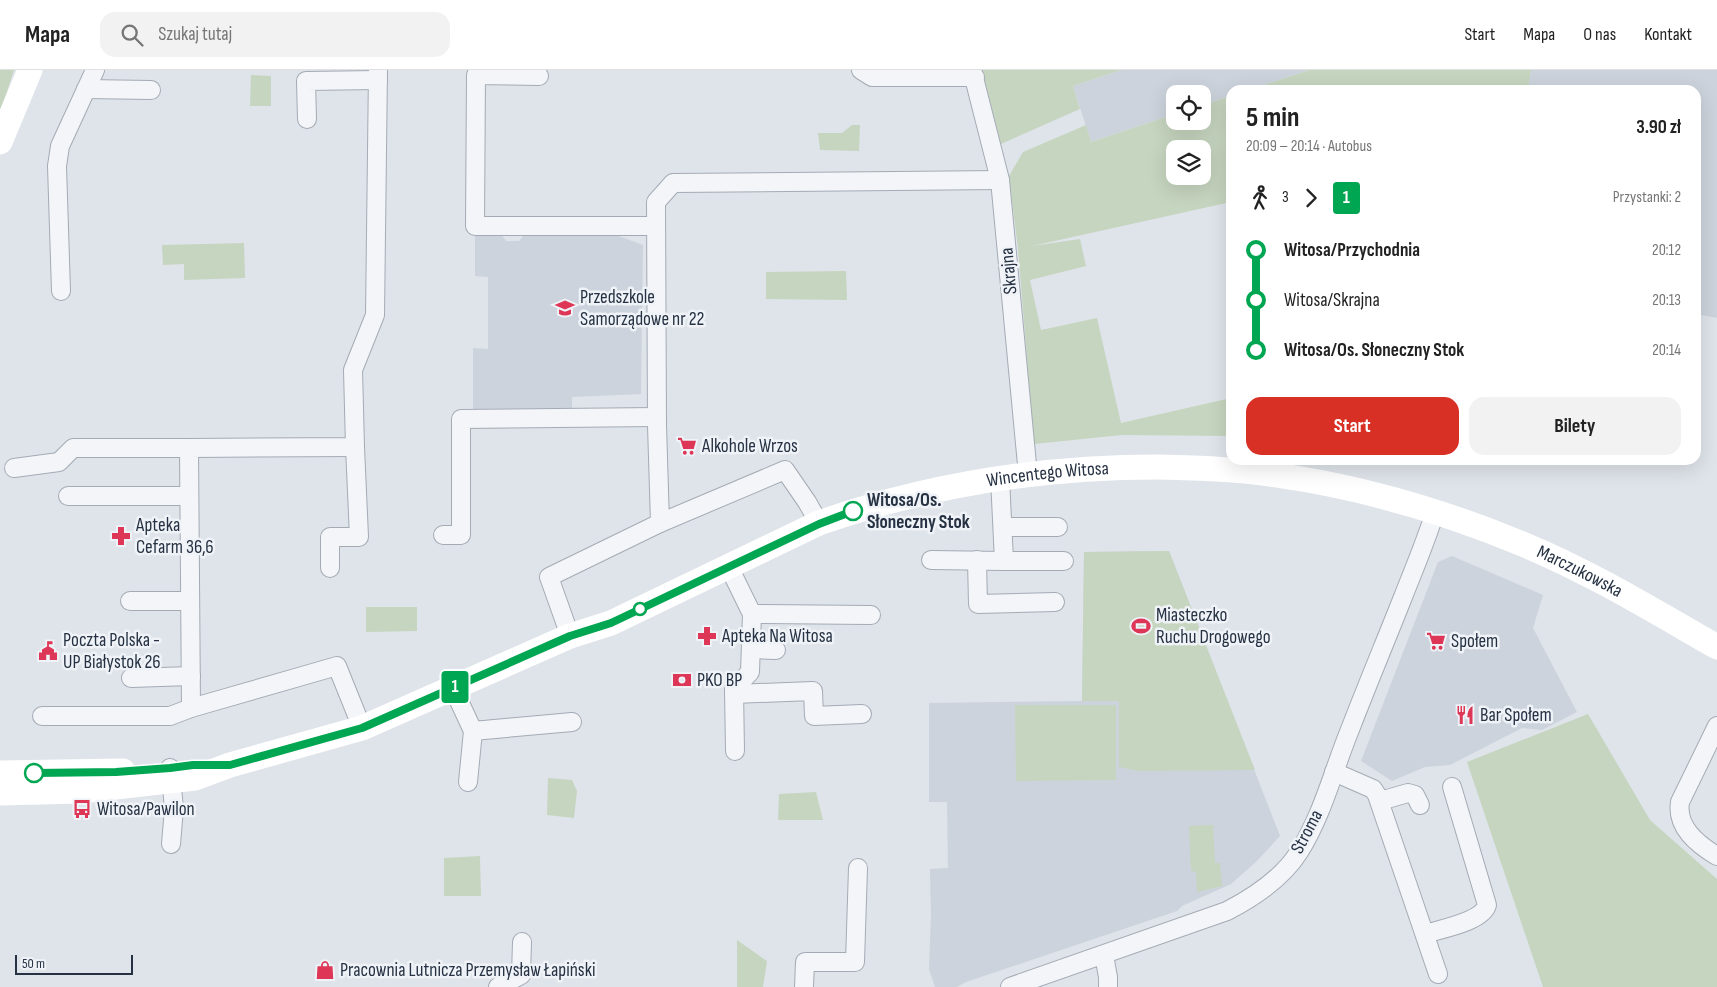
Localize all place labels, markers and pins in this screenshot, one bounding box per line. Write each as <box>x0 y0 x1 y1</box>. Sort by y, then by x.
place label: Przedszkole Samorządowe nr 22 <box>580 286 704 331</box>
school or university icon: Przedszkole Samorządowe nr 22 <box>554 297 576 319</box>
supermarket icon: Alkohole Wrzos <box>676 435 698 457</box>
place label: Alkohole Wrzos <box>701 435 798 458</box>
place label: Witosa/Os. Słoneczny Stok <box>867 489 970 534</box>
marker: Witosa/Os. Słoneczny Stok <box>843 501 863 521</box>
place label: Apteka Cefarm 36,6 <box>135 514 214 559</box>
pharmacy icon: Apteka Cefarm 36,6 <box>110 525 132 547</box>
unlabelled marker <box>633 602 647 616</box>
place label: Miasteczko Ruchu Drogowego <box>1156 604 1271 649</box>
sports icon: Miasteczko Ruchu Drogowego <box>1130 615 1152 637</box>
pharmacy icon: Apteka Na Witosa <box>696 625 718 647</box>
place label: Apteka Na Witosa <box>721 625 833 648</box>
place label: Poczta Polska - UP Białystok 26 <box>63 629 161 674</box>
supermarket icon: Społem <box>1425 630 1447 652</box>
place label: Społem <box>1451 630 1498 653</box>
public building icon: Poczta Polska - UP Białystok 26 <box>37 640 59 662</box>
bank icon: PKO BP <box>671 669 693 691</box>
place label: PKO BP <box>697 669 742 692</box>
restaurant icon: Bar Społem <box>1454 704 1476 726</box>
place label: Bar Społem <box>1480 704 1552 727</box>
unlabelled marker <box>24 763 44 783</box>
bus stop icon: Witosa/Pawilon <box>71 798 93 820</box>
place label: Witosa/Pawilon <box>97 798 195 821</box>
shop icon: Pracownia Lutnicza Przemysław Łapiński <box>314 959 336 981</box>
place label: Pracownia Lutnicza Przemysław Łapiński <box>340 959 595 982</box>

